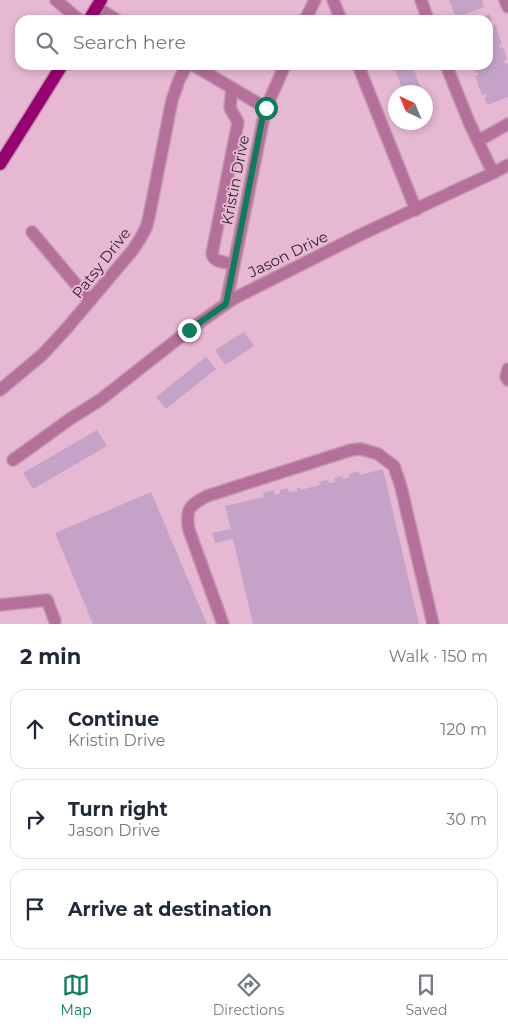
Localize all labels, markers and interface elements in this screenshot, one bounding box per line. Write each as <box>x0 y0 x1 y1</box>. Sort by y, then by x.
search box <box>15 15 493 70</box>
icon: search <box>33 29 61 57</box>
text: Search here <box>73 31 186 54</box>
north arrow <box>388 85 433 130</box>
route start <box>255 97 278 120</box>
street label: Kristin Drive <box>217 133 253 227</box>
street label: Patsy Drive <box>68 224 134 302</box>
street label: Jason Drive <box>244 227 331 282</box>
route end <box>178 319 201 342</box>
text: 2 min <box>20 644 81 669</box>
text: Walk · 150 m <box>389 647 488 666</box>
text: Continue <box>68 708 159 731</box>
icon: ahead <box>21 715 49 743</box>
text: 120 m <box>440 720 487 739</box>
text: Kristin Drive <box>68 731 165 750</box>
text: Turn right <box>68 798 168 821</box>
icon: right <box>21 805 49 833</box>
text: 30 m <box>446 810 487 829</box>
text: Jason Drive <box>68 821 160 840</box>
icon: arrive <box>21 895 49 923</box>
text: Arrive at destination <box>68 898 272 921</box>
tab: Map <box>61 971 92 1019</box>
tab: Directions <box>213 971 284 1019</box>
tab: Saved <box>405 971 447 1019</box>

